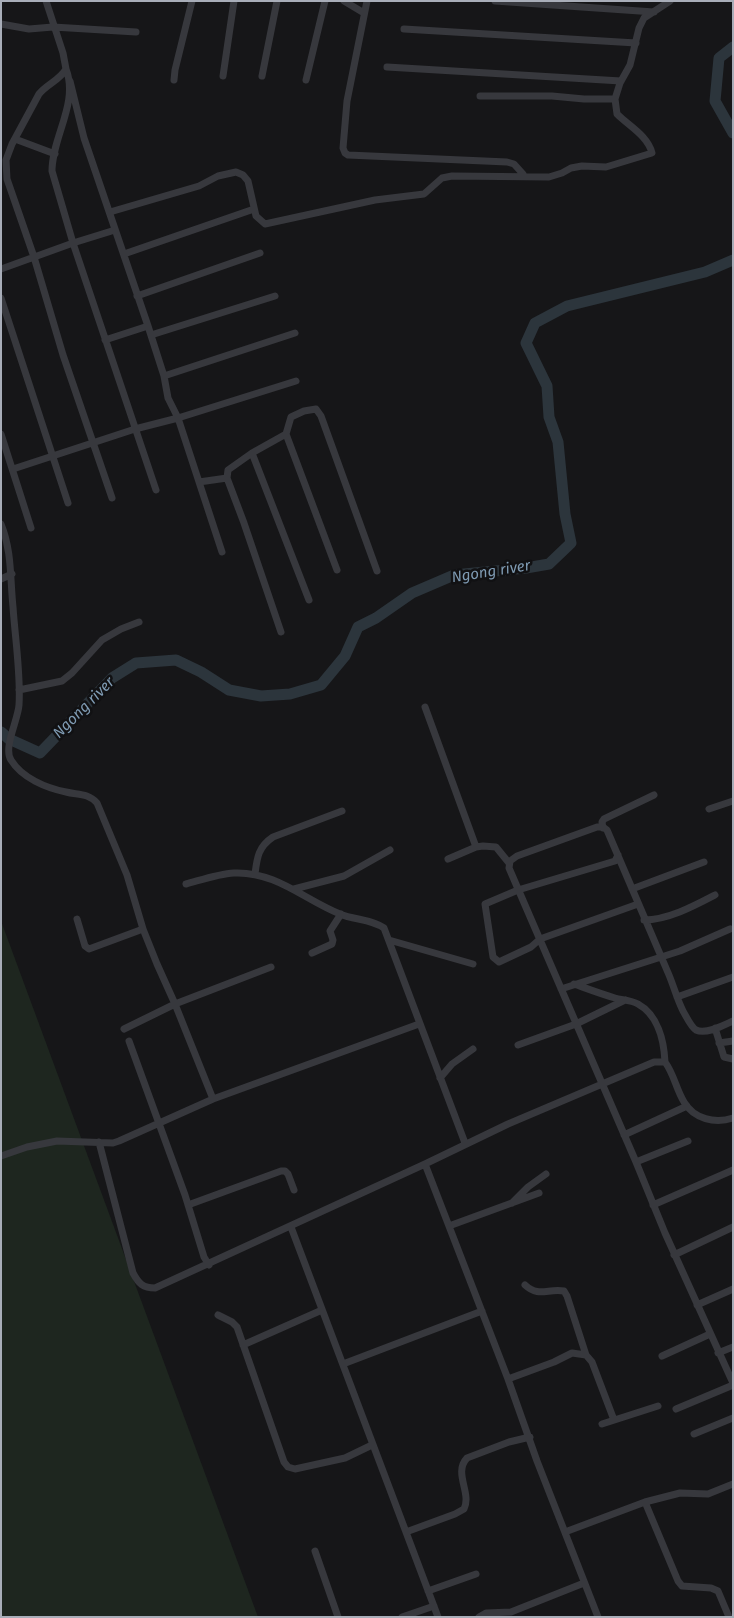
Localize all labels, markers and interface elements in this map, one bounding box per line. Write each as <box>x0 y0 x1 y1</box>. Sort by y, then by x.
water label: Ngong river <box>450 557 532 587</box>
water label: Ngong river <box>50 674 118 742</box>

